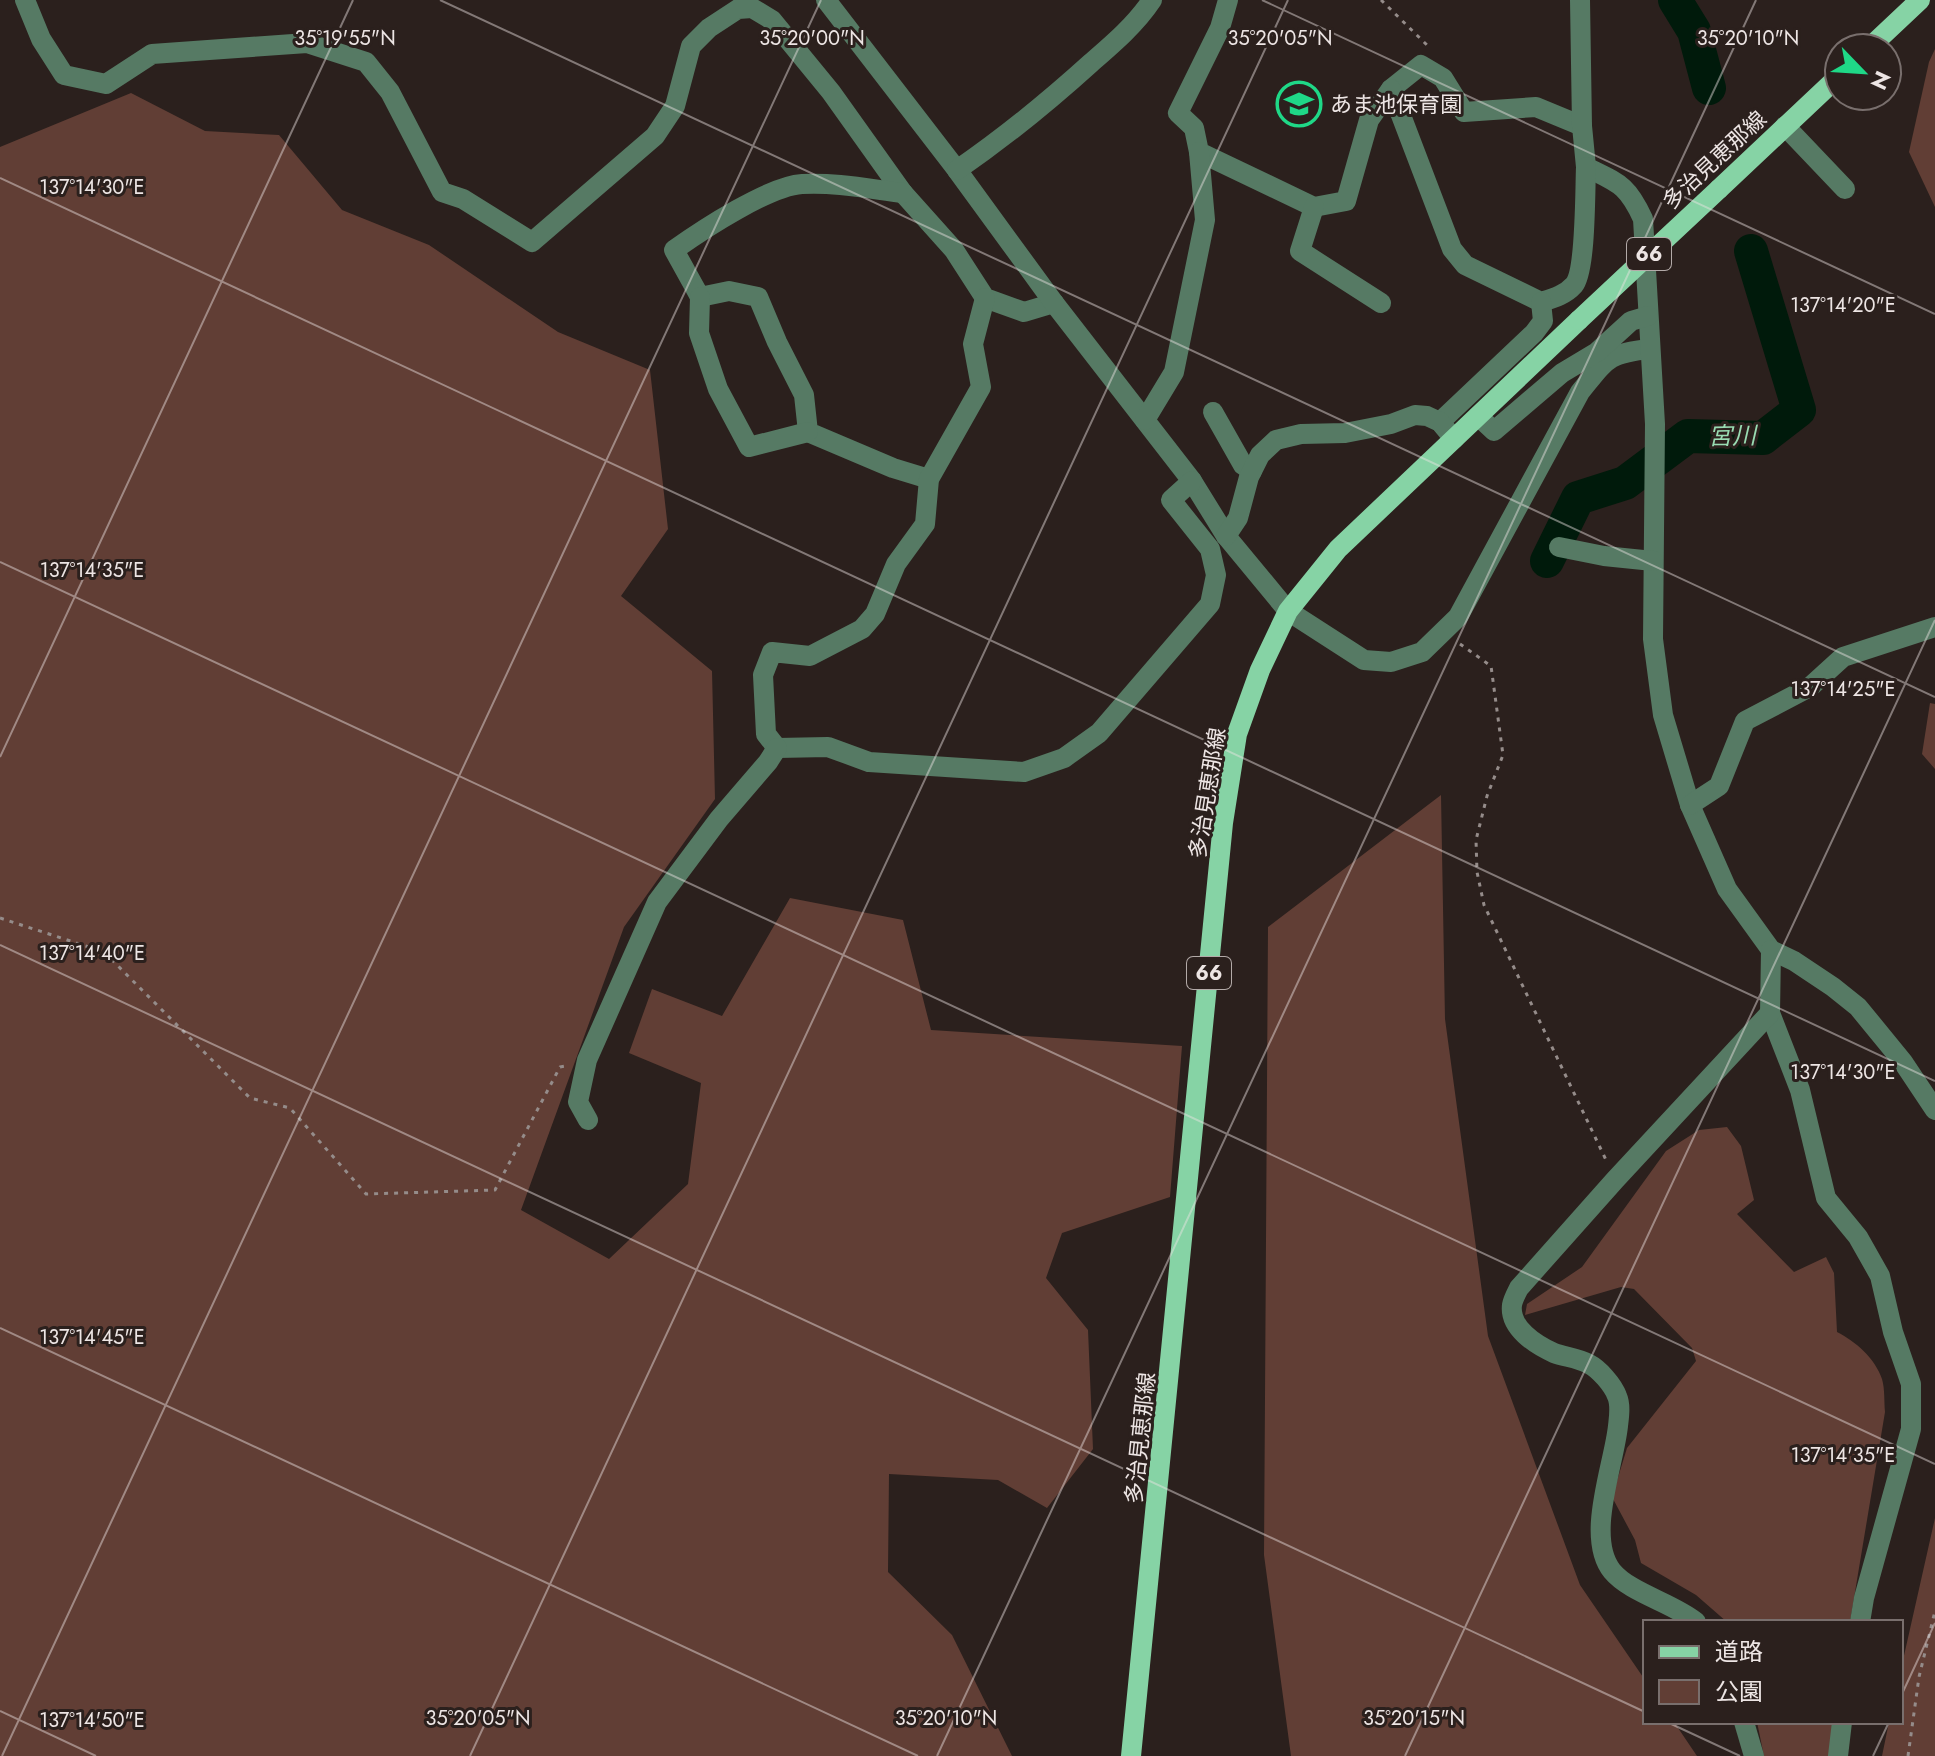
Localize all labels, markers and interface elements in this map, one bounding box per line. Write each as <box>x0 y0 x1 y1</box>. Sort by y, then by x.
text: 35°19'55"N <box>294 24 396 53</box>
text: 35°20'00"N <box>759 24 865 53</box>
text: 35°20'05"N <box>1228 24 1332 53</box>
text: 35°20'10"N <box>1697 24 1799 53</box>
north arrow <box>1823 32 1903 112</box>
text: N <box>1863 66 1899 95</box>
school or university icon: あま池保育園 <box>1275 80 1323 128</box>
place label: あま池保育園 <box>1330 88 1462 120</box>
street label: 多治見恵那線 <box>1655 103 1773 217</box>
text: 137°14'30"E <box>39 173 145 202</box>
road number: 66 <box>1627 238 1671 270</box>
text: 137°14'20"E <box>1790 291 1896 320</box>
water label: 宮川 <box>1708 418 1759 453</box>
text: 137°14'35"E <box>40 556 144 585</box>
text: 137°14'25"E <box>1791 675 1896 704</box>
street label: 多治見恵那線 <box>1181 725 1233 861</box>
text: 137°14'40"E <box>39 939 145 968</box>
road number: 66 <box>1187 957 1231 989</box>
text: 137°14'30"E <box>1790 1058 1896 1087</box>
text: 137°14'45"E <box>39 1323 145 1352</box>
street label: 多治見恵那線 <box>1117 1371 1163 1505</box>
text: 137°14'35"E <box>1791 1441 1895 1470</box>
legend <box>1643 1620 1903 1724</box>
text: 道路 <box>1715 1634 1763 1669</box>
text: 公園 <box>1715 1674 1763 1709</box>
text: 35°20'05"N <box>426 1704 530 1733</box>
text: 35°20'10"N <box>895 1704 997 1733</box>
text: 35°20'15"N <box>1363 1704 1465 1733</box>
text: 137°14'50"E <box>39 1706 145 1735</box>

